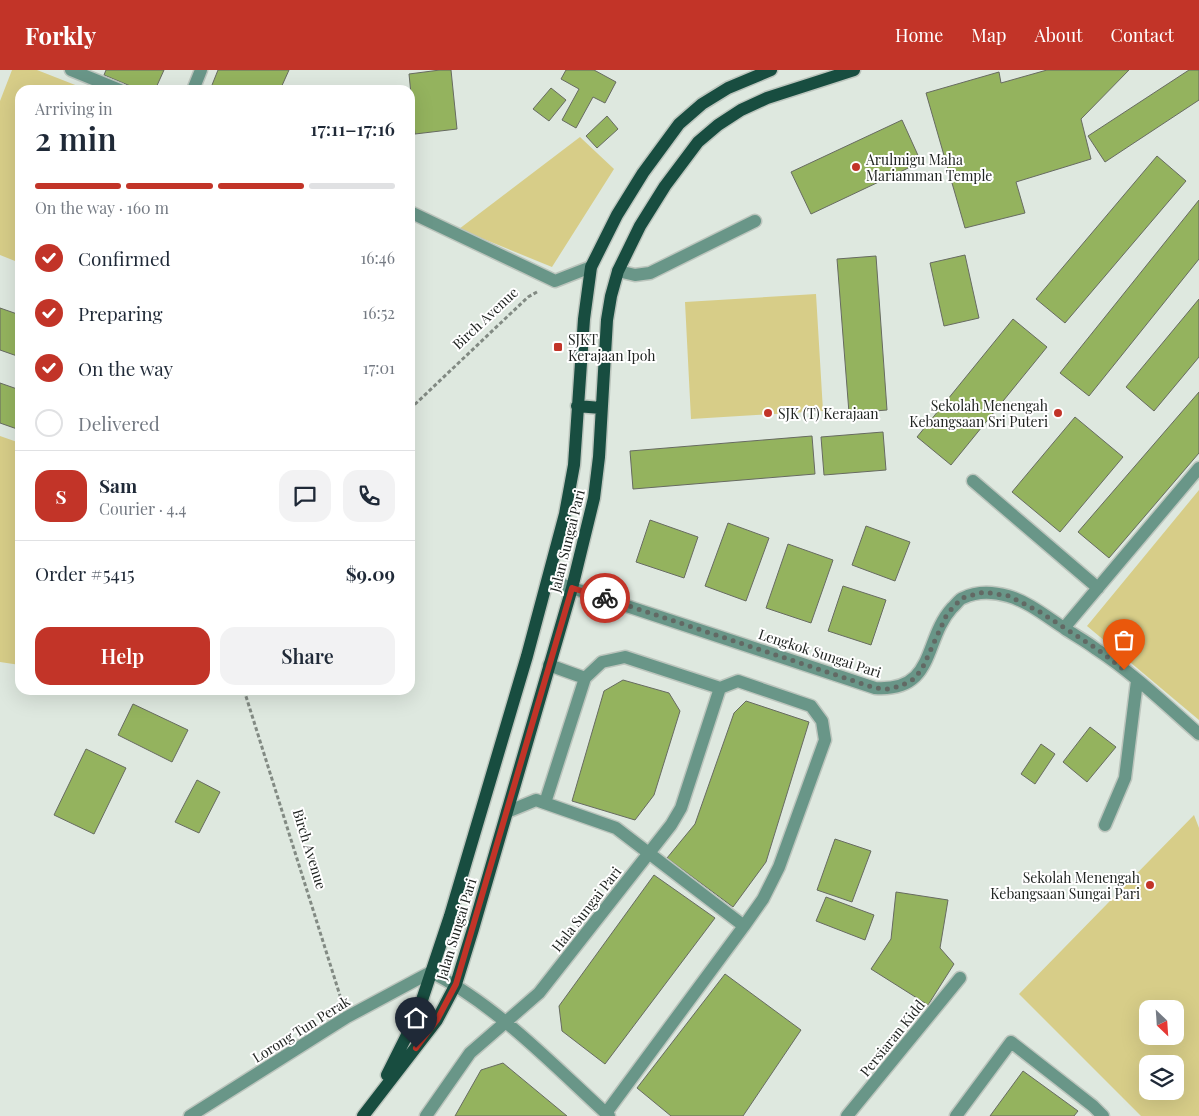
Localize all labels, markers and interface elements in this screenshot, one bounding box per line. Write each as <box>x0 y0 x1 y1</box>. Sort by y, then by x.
text: Forkly <box>25 19 96 51</box>
text: Home <box>895 23 943 47</box>
text: Map <box>971 23 1006 47</box>
text: About <box>1034 23 1083 47</box>
text: Contact <box>1111 23 1174 47</box>
text: Arriving in <box>35 98 113 119</box>
text: 17:11–17:16 <box>310 115 395 141</box>
text: 2 min <box>35 116 117 159</box>
place label: Arulmigu Maha Mariamman Temple <box>865 150 992 185</box>
marker: Arulmigu Maha Mariamman Temple <box>850 161 862 173</box>
text: On the way · 160 m <box>35 197 169 218</box>
icon: check <box>35 244 63 272</box>
text: Confirmed <box>78 245 171 271</box>
text: 16:46 <box>360 247 395 268</box>
street label: Birch Avenue <box>448 283 522 353</box>
icon: check <box>35 299 63 327</box>
text: Preparing <box>78 300 163 326</box>
text: 16:52 <box>362 302 395 323</box>
place label: SJKT Kerajaan Ipoh <box>568 330 656 365</box>
marker: SJKT Kerajaan Ipoh <box>552 341 564 353</box>
icon: check <box>35 354 63 382</box>
text: On the way <box>78 355 173 381</box>
text: 17:01 <box>363 357 395 378</box>
place label: Sekolah Menengah Kebangsaan Sri Puteri <box>909 396 1049 431</box>
place label: SJK (T) Kerajaan <box>778 404 879 423</box>
marker: SJK (T) Kerajaan <box>762 407 774 419</box>
marker: Sekolah Menengah Kebangsaan Sri Puteri <box>1052 407 1064 419</box>
text: Delivered <box>78 410 160 436</box>
button: chat <box>279 470 331 522</box>
button: phone <box>343 470 395 522</box>
text: Sam <box>99 472 137 498</box>
text: S <box>55 483 67 509</box>
street label: Jalan Sungai Pari <box>545 488 589 595</box>
text: Courier · 4.4 <box>99 498 186 519</box>
text: Order #5415 <box>35 560 135 586</box>
text: $9.09 <box>346 560 395 586</box>
courier <box>580 573 630 623</box>
icon: bike <box>591 584 619 612</box>
pin <box>1103 619 1145 670</box>
street label: Lengkok Sungai Pari <box>756 624 884 682</box>
icon: bag <box>1110 626 1138 654</box>
button: Help <box>35 627 210 685</box>
button: Share <box>220 627 395 685</box>
street label: Birch Avenue <box>289 807 331 891</box>
street label: Hala Sungai Pari <box>547 863 625 955</box>
place label: Sekolah Menengah Kebangsaan Sungai Pari <box>990 868 1141 903</box>
street label: Jalan Sungai Pari <box>431 876 480 983</box>
marker: Sekolah Menengah Kebangsaan Sungai Pari <box>1144 879 1156 891</box>
street label: Lorong Tun Perak <box>248 991 354 1067</box>
street label: Persiaran Kidd <box>855 996 929 1080</box>
pin <box>395 997 437 1048</box>
north arrow <box>1139 1000 1184 1045</box>
map controls <box>1139 1000 1184 1100</box>
icon: home <box>402 1004 430 1032</box>
button: layers <box>1139 1055 1184 1100</box>

